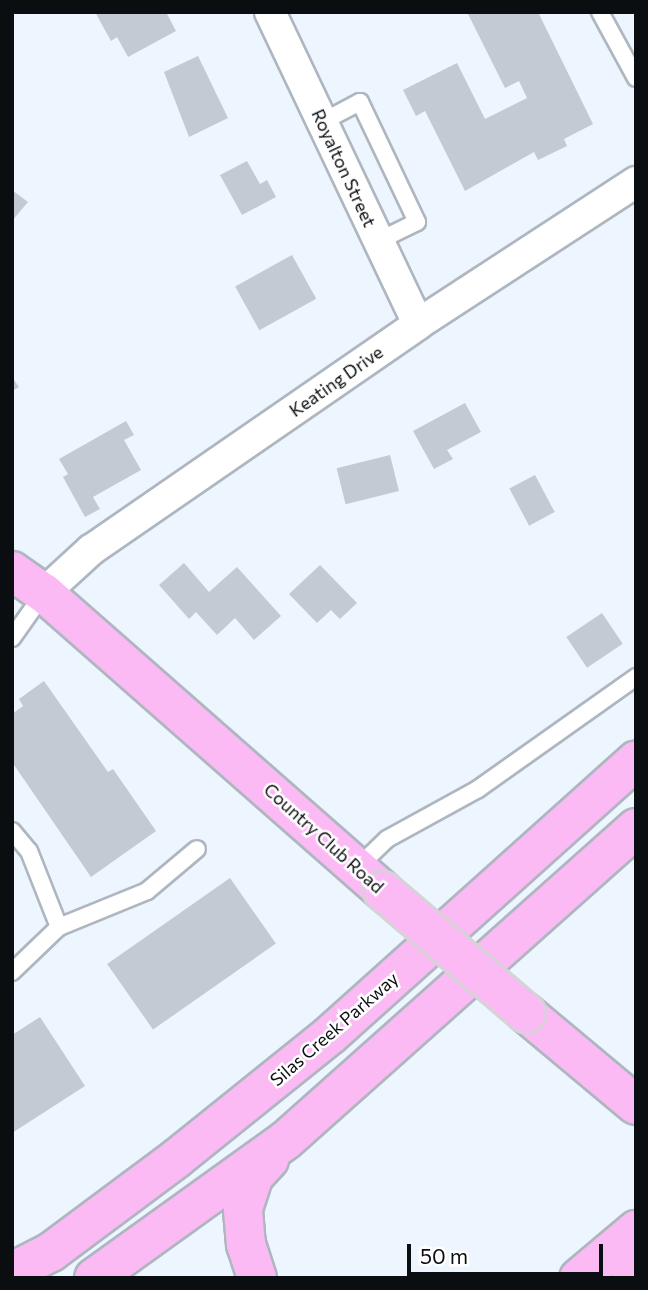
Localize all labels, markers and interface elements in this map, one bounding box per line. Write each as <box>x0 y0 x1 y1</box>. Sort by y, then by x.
street label: Royalton Street <box>307 106 381 230</box>
street label: Keating Drive <box>285 341 387 421</box>
street label: Country Club Road <box>260 778 388 898</box>
street label: Silas Creek Parkway <box>266 968 402 1090</box>
scale bar <box>410 1230 606 1274</box>
text: 50 m <box>420 1243 468 1268</box>

